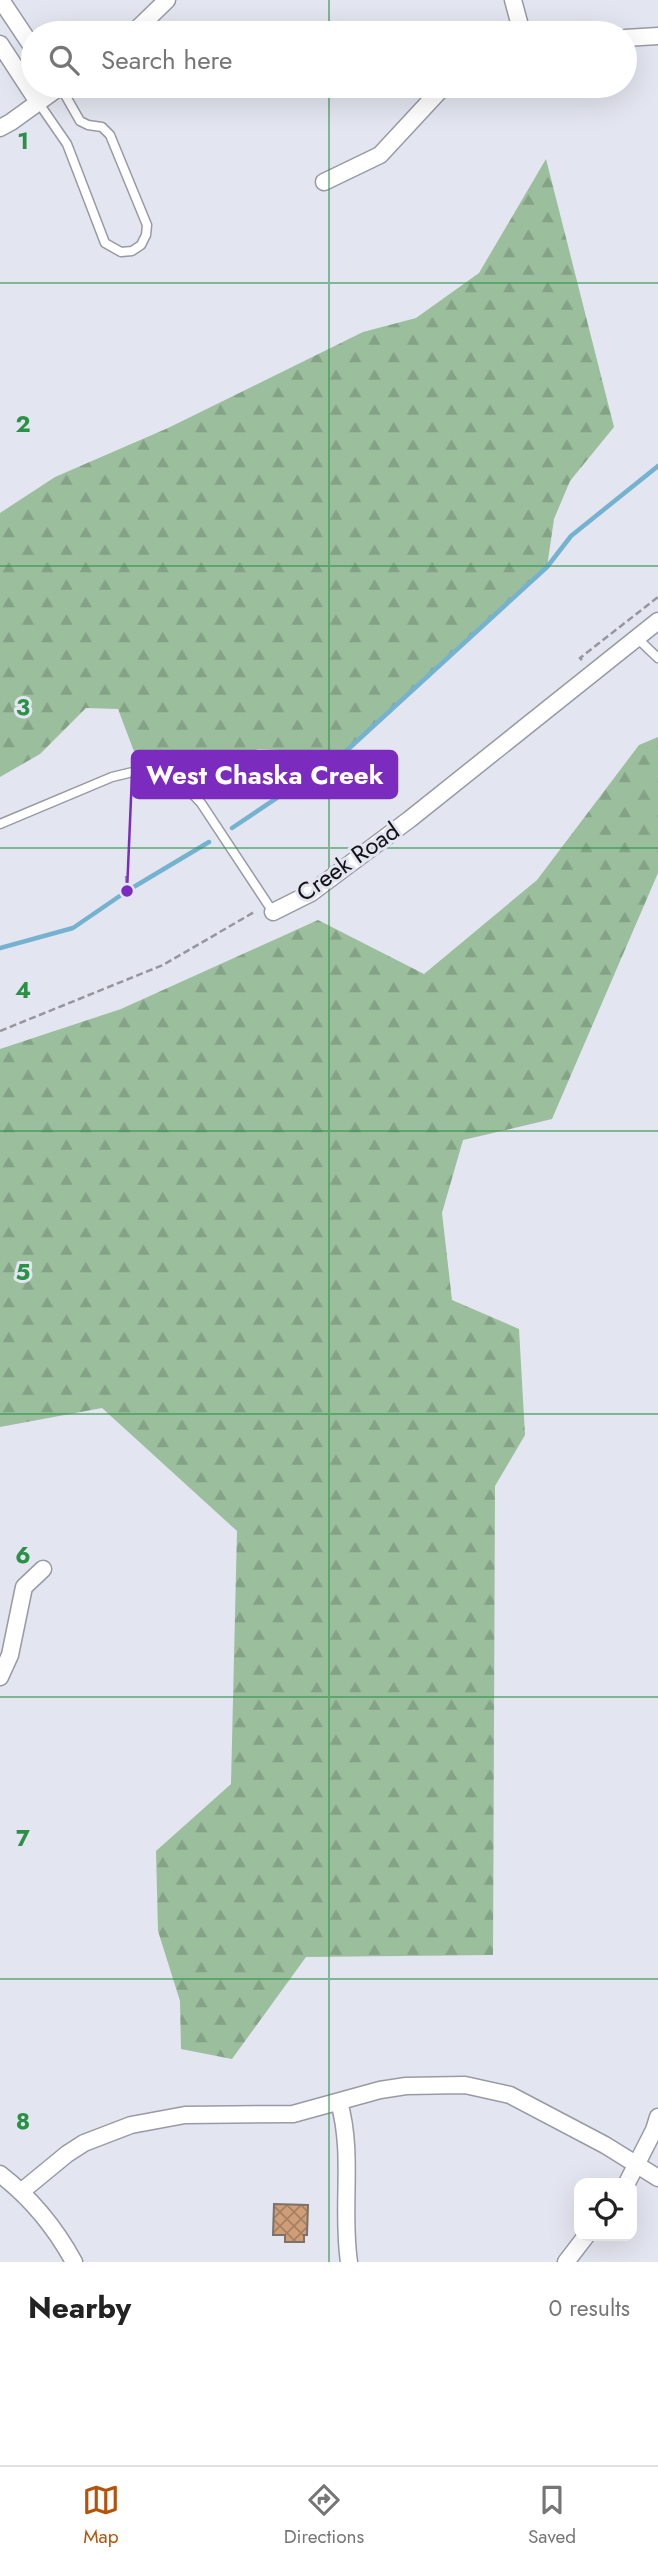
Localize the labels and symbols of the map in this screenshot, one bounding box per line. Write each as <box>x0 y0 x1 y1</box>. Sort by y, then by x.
text: 1 <box>17 124 29 158</box>
text: 2 <box>15 407 31 441</box>
text: 3 <box>16 690 30 724</box>
callout: West Chaska Creek <box>132 751 397 798</box>
text: West Chaska Creek <box>146 756 384 794</box>
street label: Creek Road <box>289 813 406 910</box>
text: 4 <box>15 973 31 1007</box>
text: 5 <box>16 1255 30 1289</box>
text: 6 <box>15 1538 31 1572</box>
text: 7 <box>16 1821 30 1855</box>
text: 8 <box>16 2104 30 2138</box>

